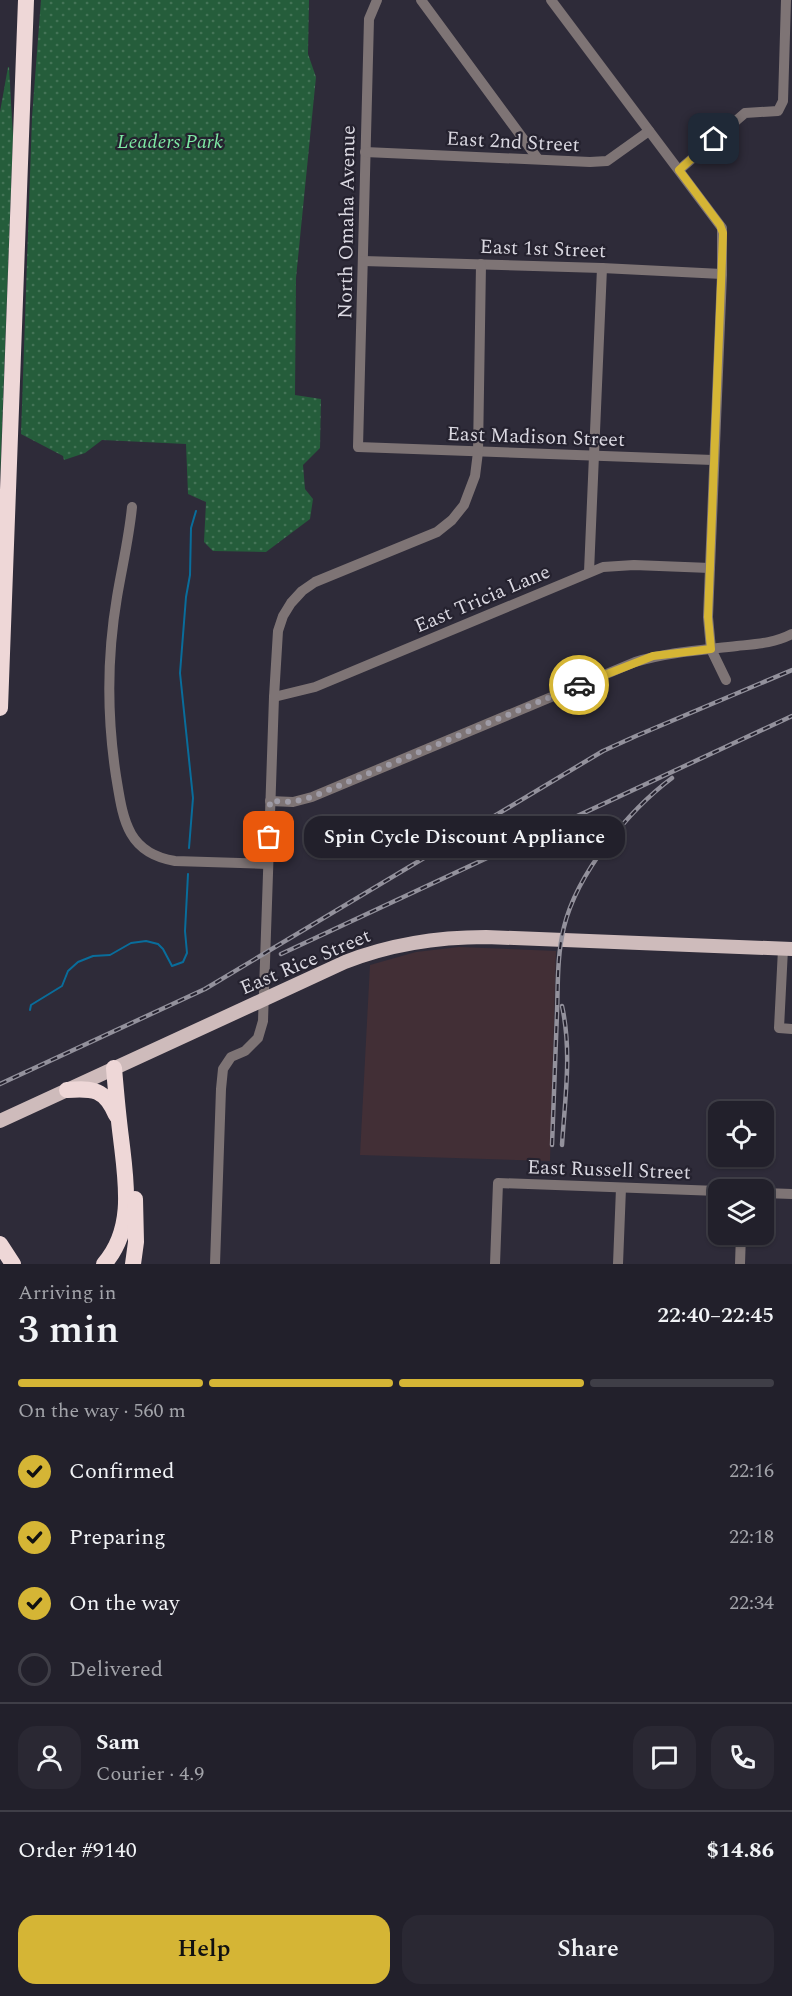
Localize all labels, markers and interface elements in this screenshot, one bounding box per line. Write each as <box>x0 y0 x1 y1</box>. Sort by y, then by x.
pin <box>688 113 739 164</box>
icon: home <box>697 122 730 155</box>
street label: East 2nd Street <box>445 124 580 160</box>
street label: North Omaha Avenue <box>330 125 364 319</box>
park label: Leaders Park <box>117 127 224 157</box>
street label: East 1st Street <box>479 232 607 266</box>
street label: East Madison Street <box>446 419 626 455</box>
street label: East Tricia Lane <box>410 557 555 641</box>
courier <box>549 655 609 715</box>
icon: car <box>563 669 596 702</box>
pin <box>243 811 294 862</box>
callout: Spin Cycle Discount Appliance <box>305 816 626 858</box>
icon: bag <box>252 820 285 853</box>
text: Spin Cycle Discount Appliance <box>324 822 605 852</box>
street label: East Rice Street <box>235 921 375 1003</box>
map controls <box>708 1101 774 1245</box>
button: locate <box>708 1101 774 1167</box>
street label: East Russell Street <box>527 1152 691 1188</box>
button: layers <box>708 1179 774 1245</box>
text: Arriving in <box>18 1278 116 1308</box>
text: 22:40–22:45 <box>657 1299 774 1332</box>
text: 3 min <box>18 1301 119 1360</box>
text: On the way · 560 m <box>18 1396 186 1426</box>
icon: check <box>18 1455 51 1488</box>
text: Confirmed <box>69 1455 175 1488</box>
text: 22:16 <box>729 1456 774 1486</box>
icon: check <box>18 1521 51 1554</box>
text: Preparing <box>69 1521 166 1554</box>
text: 22:18 <box>729 1522 774 1552</box>
icon: check <box>18 1587 51 1620</box>
text: On the way <box>69 1587 180 1620</box>
text: 22:34 <box>729 1588 774 1618</box>
text: Delivered <box>69 1653 163 1686</box>
button: person <box>18 1726 81 1789</box>
text: Sam <box>96 1726 140 1759</box>
button: chat <box>633 1726 696 1789</box>
button: phone <box>711 1726 774 1789</box>
text: Courier · 4.9 <box>96 1759 204 1789</box>
text: Order #9140 <box>18 1834 137 1867</box>
text: $14.86 <box>706 1834 774 1867</box>
button: Help <box>18 1915 390 1984</box>
button: Share <box>402 1915 774 1984</box>

